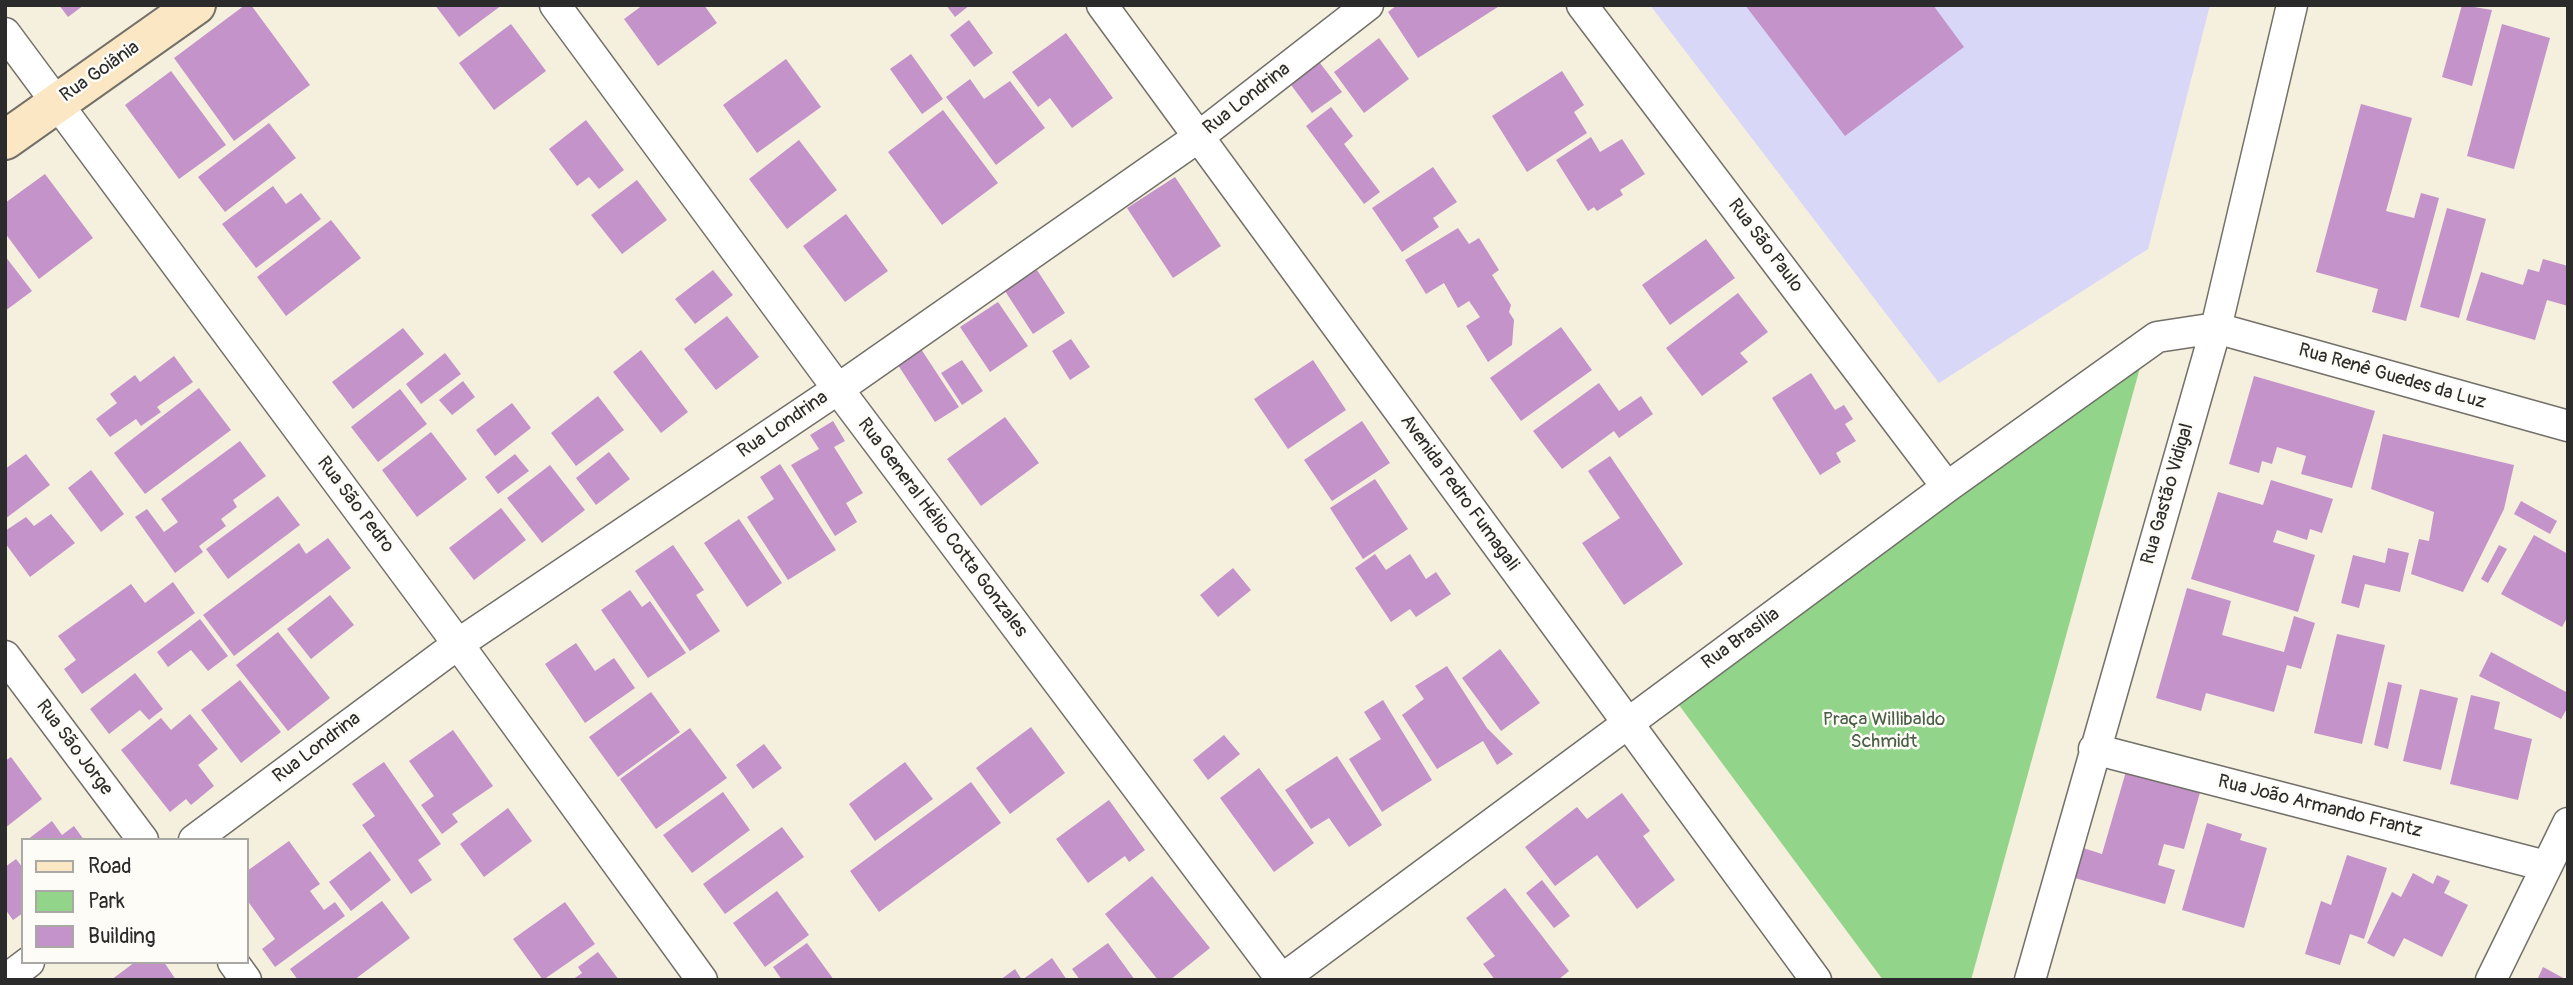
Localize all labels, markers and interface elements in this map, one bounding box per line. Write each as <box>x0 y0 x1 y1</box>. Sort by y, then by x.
street label: Rua Goiânia <box>56 36 144 108</box>
street label: Rua Londrina <box>1199 58 1295 140</box>
street label: Rua São Paulo <box>1722 195 1808 297</box>
street label: Rua Renê Guedes da Luz <box>2296 339 2488 415</box>
street label: Rua Londrina <box>734 387 832 463</box>
street label: Avenida Pedro Fumagali <box>1395 410 1523 576</box>
street label: Rua General Hélio Cotta Gonzales <box>852 414 1032 642</box>
street label: Rua Gastão Vidigal <box>2137 421 2199 567</box>
street label: Rua São Pedro <box>311 452 399 558</box>
street label: Rua Brasília <box>1698 603 1784 675</box>
street label: Rua São Jorge <box>31 696 117 800</box>
street label: Rua Londrina <box>269 708 365 788</box>
park label: Praça Willibaldo Schmidt <box>1823 709 1945 753</box>
street label: Rua João Armando Frantz <box>2215 771 2425 843</box>
legend <box>21 838 248 964</box>
text: Road <box>88 853 132 880</box>
text: Park <box>88 888 125 915</box>
text: Building <box>88 923 155 950</box>

